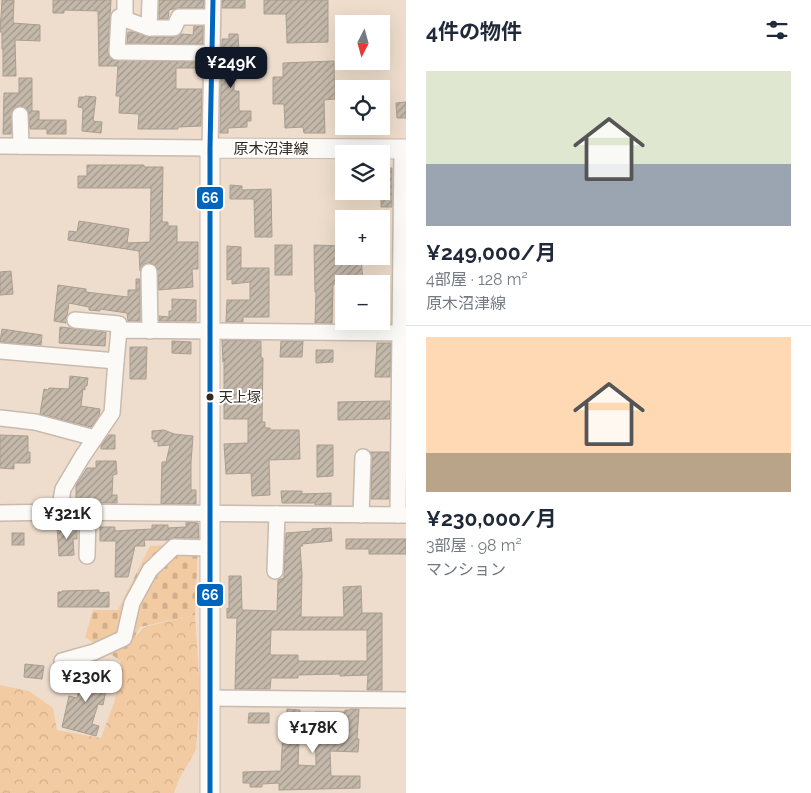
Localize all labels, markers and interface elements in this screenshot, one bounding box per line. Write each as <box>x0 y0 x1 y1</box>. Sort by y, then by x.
north arrow <box>335 15 390 70</box>
map controls <box>335 15 390 330</box>
icon: filters <box>763 16 791 44</box>
text: 4件の物件 <box>426 19 522 44</box>
pin: ¥249K <box>196 46 266 89</box>
text: ¥249K <box>206 53 256 72</box>
button: locate <box>335 80 390 135</box>
icon: home <box>564 104 654 194</box>
street label: 原木沼津線 <box>233 140 309 158</box>
button: layers <box>335 145 390 200</box>
line badge: 66 <box>196 186 224 210</box>
text: 66 <box>202 190 219 206</box>
button: + <box>335 210 390 265</box>
text: ¥249,000/月 <box>426 240 556 265</box>
text: 4部屋 · 128 m² <box>426 270 528 289</box>
button: − <box>335 275 390 330</box>
text: 原木沼津線 <box>426 294 506 313</box>
icon: home <box>564 369 654 459</box>
place label: 天上塚 <box>219 389 261 405</box>
marker: 天上塚 <box>205 392 215 402</box>
pin: ¥321K <box>32 498 102 540</box>
text: ¥321K <box>43 504 91 523</box>
text: ¥230,000/月 <box>426 506 556 531</box>
text: 3部屋 · 98 m² <box>426 536 522 555</box>
text: マンション <box>426 560 506 579</box>
line badge: 66 <box>196 583 224 607</box>
text: 66 <box>202 587 219 603</box>
pin: ¥230K <box>51 660 121 703</box>
text: ¥230K <box>61 667 111 686</box>
pin: ¥178K <box>278 712 348 754</box>
text: ¥178K <box>289 718 337 737</box>

